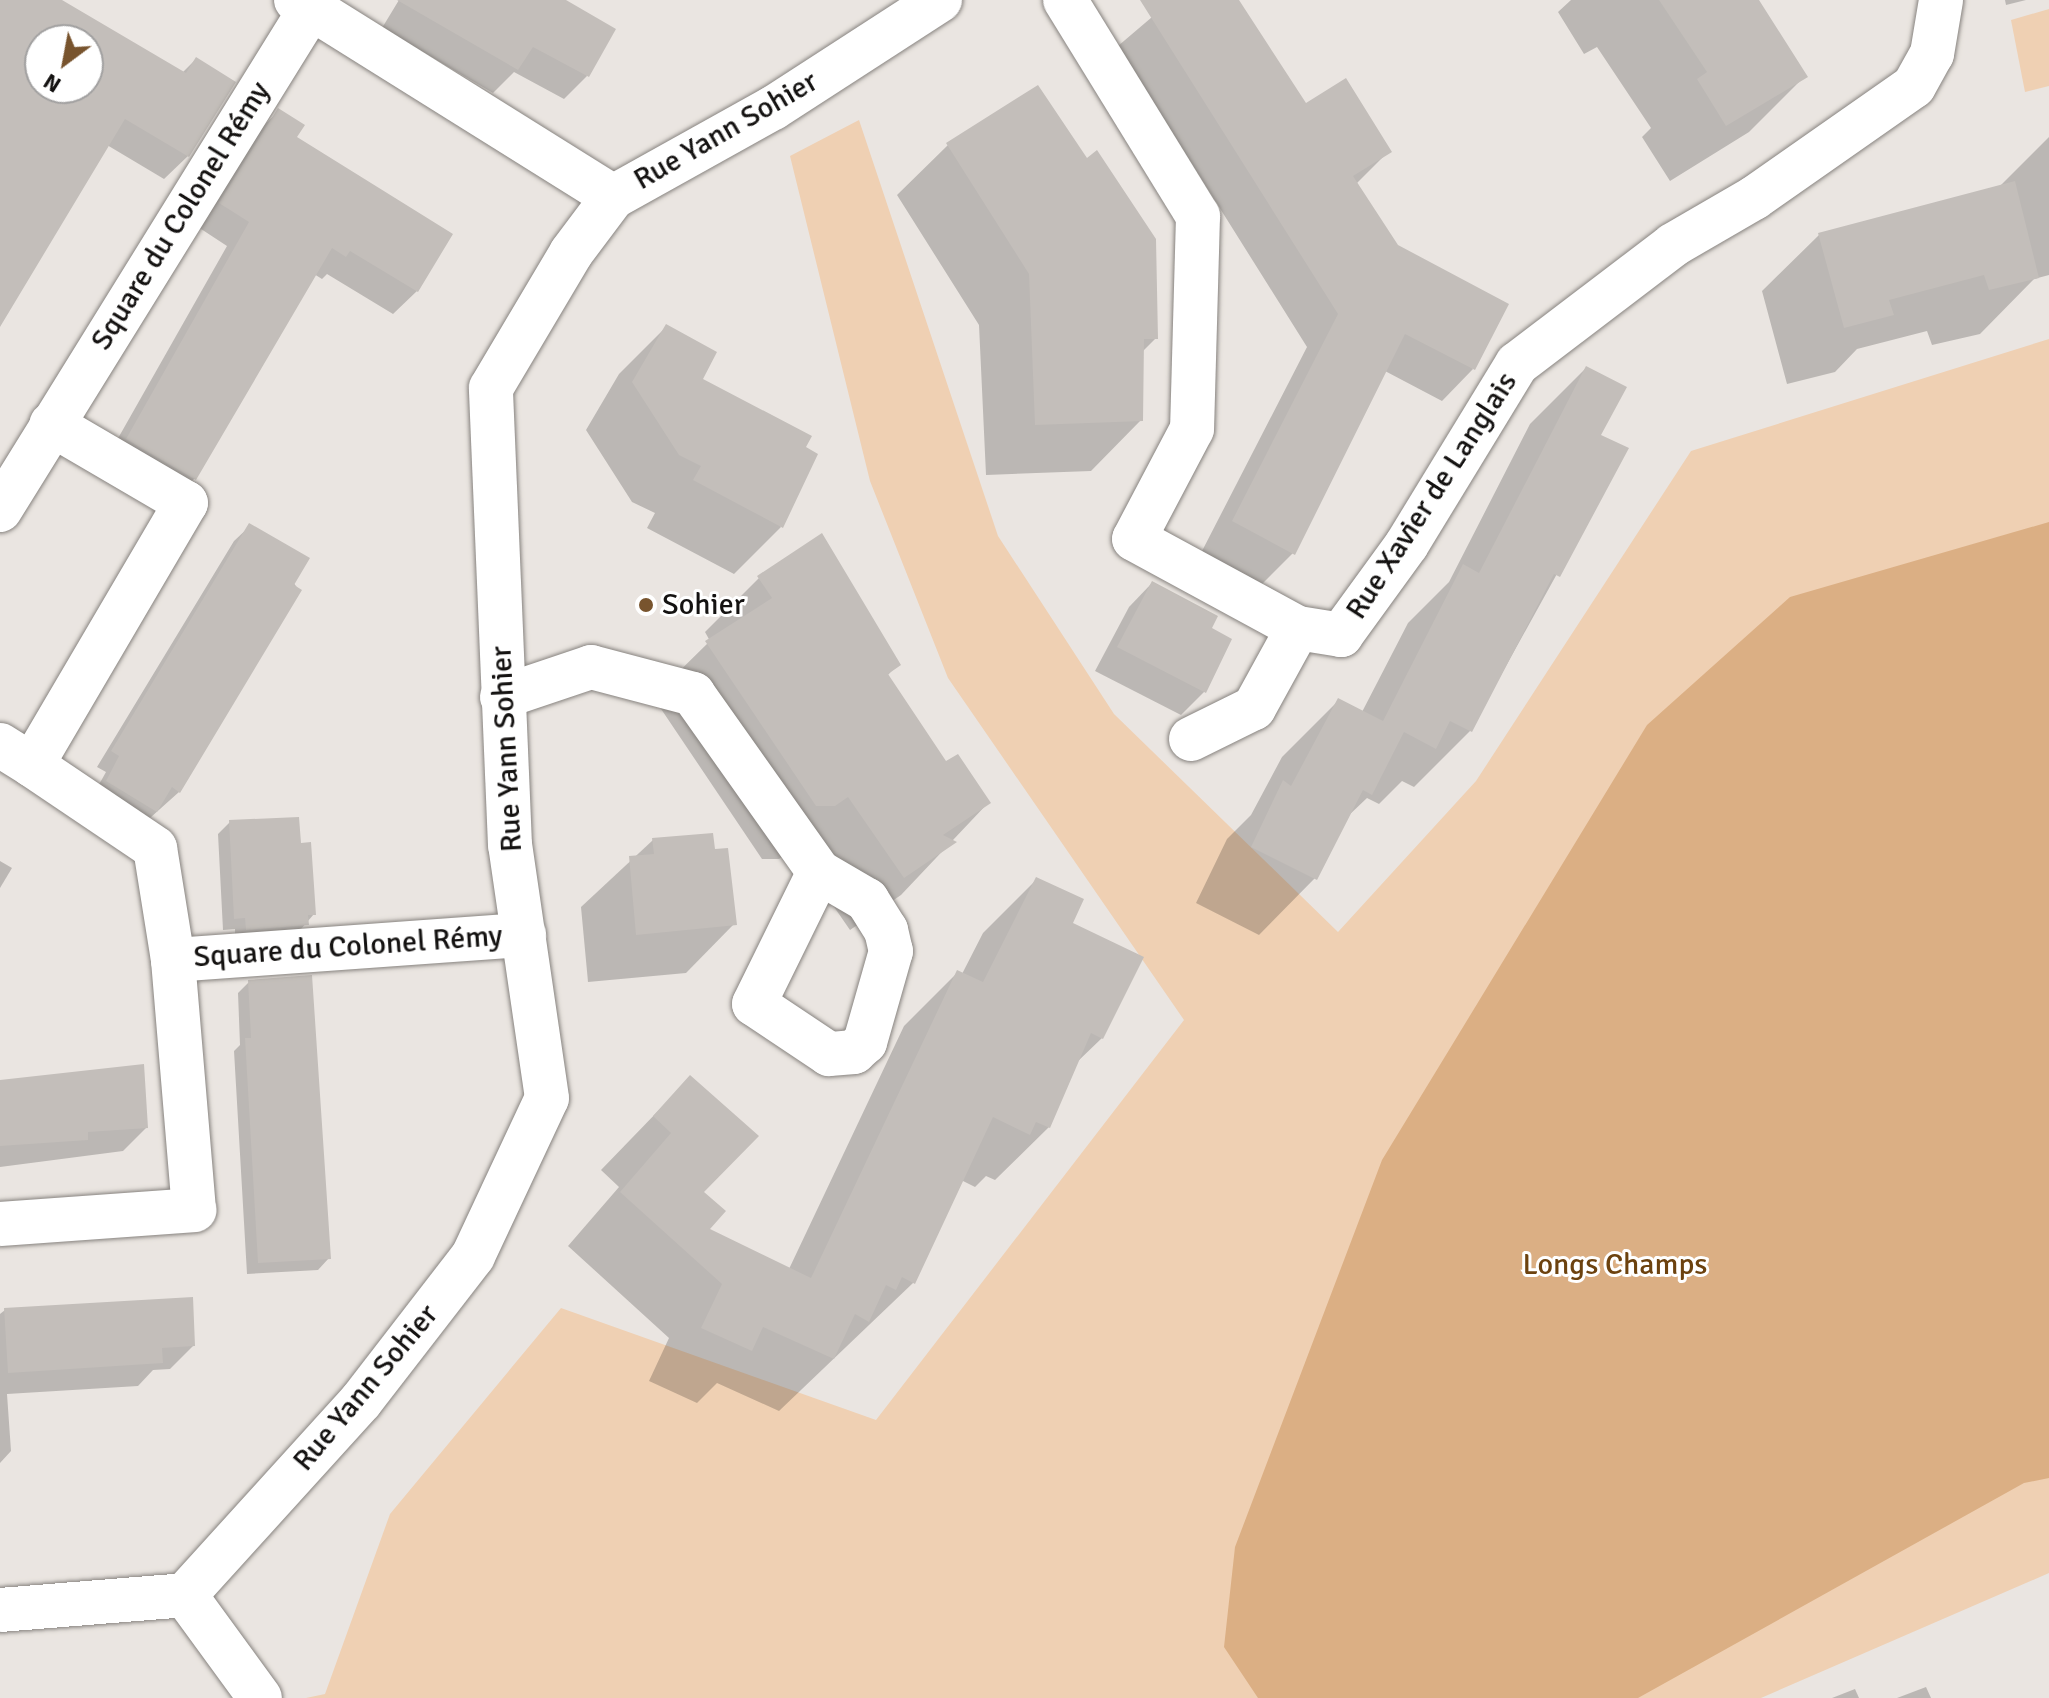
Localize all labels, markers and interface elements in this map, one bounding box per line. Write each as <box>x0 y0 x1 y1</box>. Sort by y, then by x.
north arrow <box>24 24 104 104</box>
street label: Rue Yann Sohier <box>628 64 824 198</box>
text: N <box>38 68 66 99</box>
street label: Square du Colonel Rémy <box>84 75 278 357</box>
street label: Rue Xavier de Langlais <box>1339 366 1525 626</box>
place label: Sohier <box>662 587 745 623</box>
marker: Sohier <box>637 596 655 614</box>
street label: Rue Yann Sohier <box>484 645 530 853</box>
street label: Square du Colonel Rémy <box>192 918 504 976</box>
park label: Longs Champs <box>1522 1247 1708 1283</box>
street label: Rue Yann Sohier <box>286 1297 446 1479</box>

